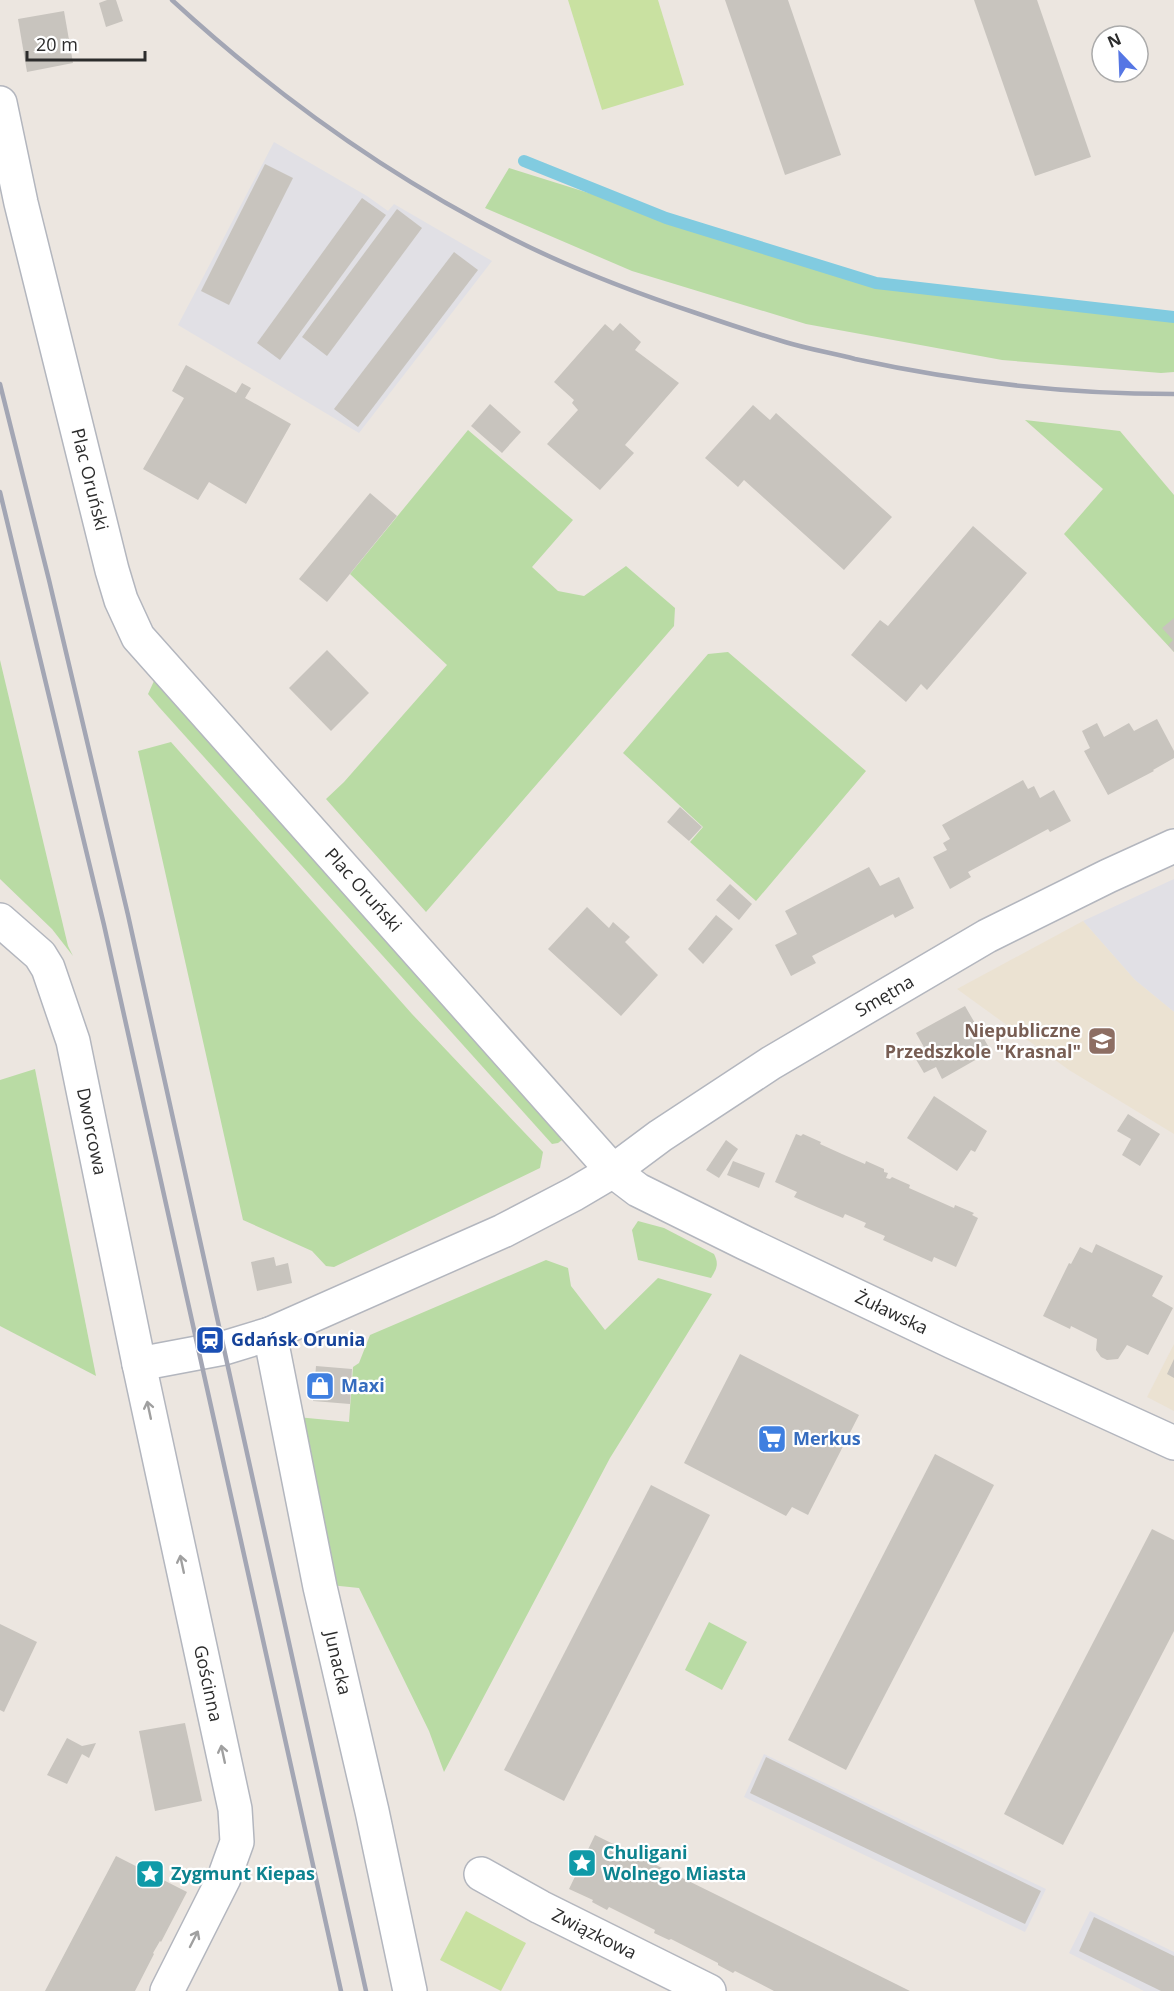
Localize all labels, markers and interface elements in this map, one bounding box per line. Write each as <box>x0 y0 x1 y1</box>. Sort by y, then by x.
scale bar <box>27 24 146 62</box>
north arrow <box>1090 24 1150 84</box>
text: N <box>1104 28 1124 53</box>
text: 20 m <box>36 32 78 56</box>
street label: Plac Oruński <box>66 425 115 533</box>
street label: Plac Oruński <box>320 842 408 936</box>
street label: Smętna <box>850 969 918 1022</box>
place label: Niepubliczne Przedszkole "Krasnal" <box>885 1018 1081 1063</box>
school or university icon: Niepubliczne Przedszkole "Krasnal" <box>1086 1025 1118 1057</box>
street label: Dworcowa <box>72 1086 113 1177</box>
street label: Żuławska <box>852 1284 932 1339</box>
station icon: Gdańsk Orunia <box>194 1324 226 1356</box>
place label: Gdańsk Orunia <box>231 1327 365 1351</box>
shop icon: Maxi <box>304 1370 336 1402</box>
place label: Maxi <box>341 1373 385 1397</box>
one-way arrow <box>143 1401 154 1420</box>
supermarket icon: Merkus <box>756 1423 788 1455</box>
place label: Merkus <box>793 1426 861 1450</box>
one-way arrow <box>176 1554 187 1574</box>
street label: Junacka <box>319 1627 358 1697</box>
street label: Gościnna <box>189 1643 229 1724</box>
one-way arrow <box>217 1745 228 1765</box>
place label: Chuligani Wolnego Miasta <box>603 1840 746 1885</box>
place icon: Chuligani Wolnego Miasta <box>566 1847 598 1879</box>
place icon: Zygmunt Kiepas <box>134 1858 166 1890</box>
place label: Zygmunt Kiepas <box>171 1861 315 1885</box>
street label: Związkowa <box>548 1902 641 1964</box>
one-way arrow <box>188 1931 200 1948</box>

